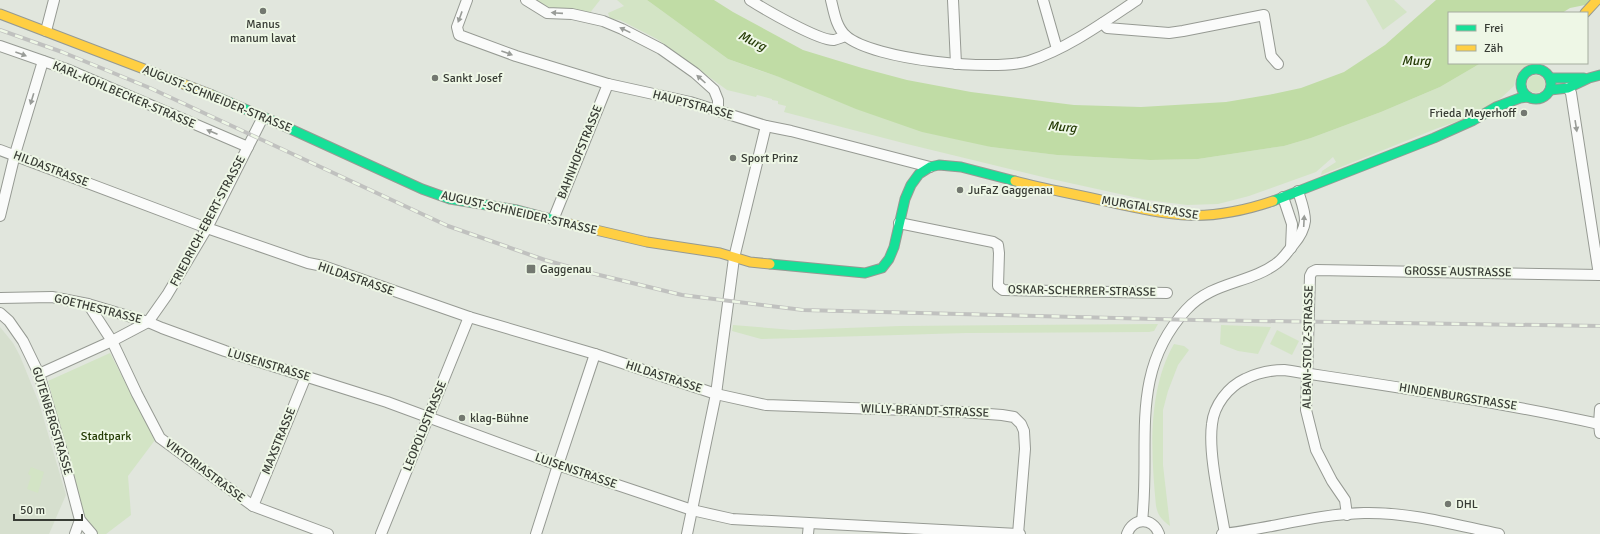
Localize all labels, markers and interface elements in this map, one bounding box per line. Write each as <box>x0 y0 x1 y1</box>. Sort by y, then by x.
marker: Manus manum lavat <box>258 6 268 16</box>
one-way arrow <box>551 10 563 17</box>
one-way arrow <box>457 12 463 24</box>
legend <box>1448 12 1588 64</box>
place label: Manus manum lavat <box>230 17 296 46</box>
text: Frei <box>1484 21 1503 36</box>
one-way arrow <box>619 27 630 33</box>
water label: Murg <box>735 27 770 55</box>
text: Zäh <box>1484 41 1503 56</box>
one-way arrow <box>502 50 514 56</box>
one-way arrow <box>16 51 28 57</box>
water label: Murg <box>1401 53 1432 69</box>
street label: KARL-KOHLBECKER-STRASSE <box>50 58 198 132</box>
street label: AUGUST-SCHNEIDER-STRASSE <box>140 62 294 136</box>
place label: Sankt Josef <box>443 71 503 86</box>
marker: Sankt Josef <box>430 73 440 83</box>
one-way arrow <box>696 74 707 83</box>
street label: HAUPTSTRASSE <box>651 87 735 123</box>
one-way arrow <box>29 93 35 105</box>
street label: BAHNHOFSTRASSE <box>554 103 606 201</box>
place label: Frieda Meyerhoff <box>1429 106 1517 121</box>
marker: Frieda Meyerhoff <box>1519 108 1529 118</box>
water label: Murg <box>1047 118 1078 136</box>
one-way arrow <box>1573 120 1579 132</box>
one-way arrow <box>206 129 217 135</box>
street label: HILDASTRASSE <box>11 148 91 190</box>
place label: Sport Prinz <box>741 151 798 166</box>
street label: FRIEDRICH-EBERT-STRASSE <box>167 153 249 289</box>
marker: Sport Prinz <box>728 153 738 163</box>
place label: JuFaZ Gaggenau <box>968 183 1053 198</box>
marker: JuFaZ Gaggenau <box>955 185 965 195</box>
street label: AUGUST-SCHNEIDER-STRASSE <box>439 188 599 238</box>
street label: MURGTALSTRASSE <box>1100 193 1200 223</box>
one-way arrow <box>1300 215 1307 227</box>
street label: HILDASTRASSE <box>316 259 396 299</box>
place label: Gaggenau <box>540 262 592 277</box>
marker: Gaggenau <box>525 263 537 275</box>
street label: GROSSE AUSTRASSE <box>1404 264 1512 280</box>
street label: OSKAR-SCHERRER-STRASSE <box>1008 282 1157 300</box>
street label: ALBAN-STOLZ-STRASSE <box>1299 285 1317 409</box>
street label: GOETHESTRASSE <box>52 291 144 327</box>
street label: LUISENSTRASSE <box>226 345 313 385</box>
street label: HILDASTRASSE <box>624 358 704 397</box>
street label: GUTENBERGSTRASSE <box>28 365 76 477</box>
street label: LEOPOLDSTRASSE <box>400 378 450 473</box>
street label: HINDENBURGSTRASSE <box>1398 380 1518 414</box>
street label: WILLY-BRANDT-STRASSE <box>861 401 990 421</box>
street label: MAXSTRASSE <box>259 405 299 477</box>
place label: klag-Bühne <box>470 411 529 426</box>
marker: klag-Bühne <box>457 413 467 423</box>
park label: Stadtpark <box>81 429 131 444</box>
street label: VIKTORIASTRASSE <box>162 436 248 506</box>
street label: LUISENSTRASSE <box>533 450 619 492</box>
scale bar <box>14 496 82 522</box>
place label: DHL <box>1456 497 1478 512</box>
marker: DHL <box>1443 499 1453 509</box>
text: 50 m <box>20 503 45 518</box>

